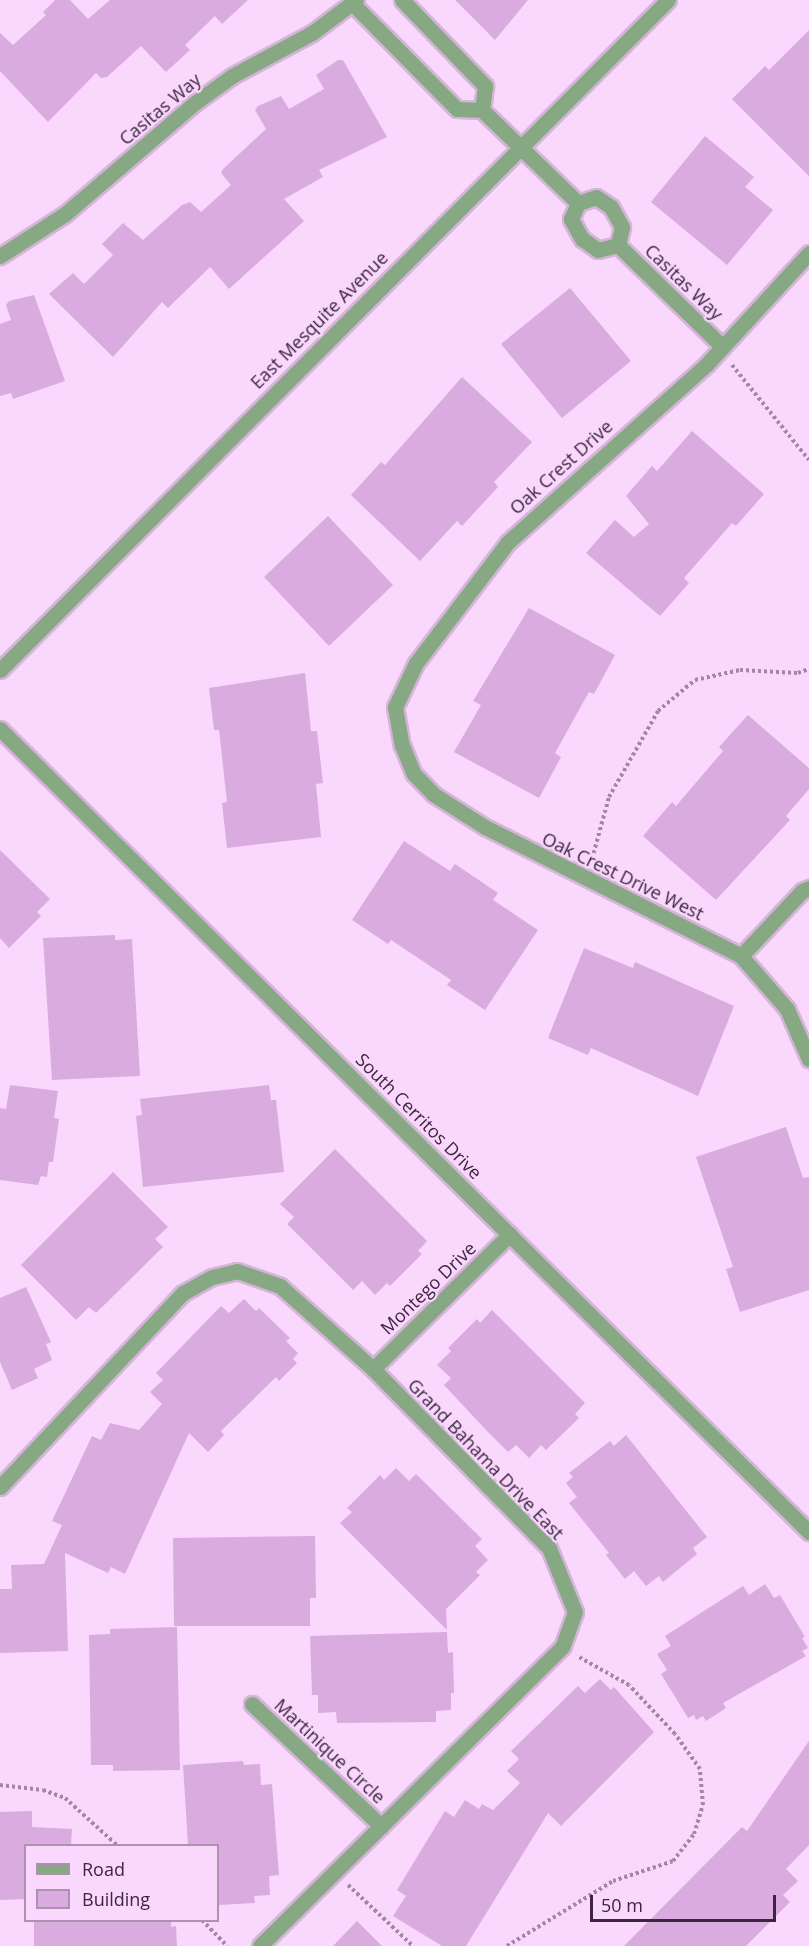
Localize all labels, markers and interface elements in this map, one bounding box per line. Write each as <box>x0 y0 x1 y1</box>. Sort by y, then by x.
street label: Casitas Way <box>115 69 205 149</box>
street label: Casitas Way <box>641 240 727 324</box>
street label: East Mesquite Avenue <box>246 247 392 393</box>
street label: Oak Crest Drive <box>505 415 617 519</box>
street label: Oak Crest Drive West <box>539 827 707 925</box>
street label: South Cerritos Drive <box>352 1049 486 1183</box>
street label: Montego Drive <box>376 1237 480 1339</box>
street label: Grand Bahama Drive East <box>404 1374 568 1544</box>
street label: Martinique Circle <box>270 1694 390 1808</box>
legend <box>24 1844 219 1922</box>
text: Road <box>82 1857 125 1881</box>
scale bar <box>593 1883 779 1921</box>
text: Building <box>82 1887 150 1911</box>
text: 50 m <box>601 1893 643 1917</box>

